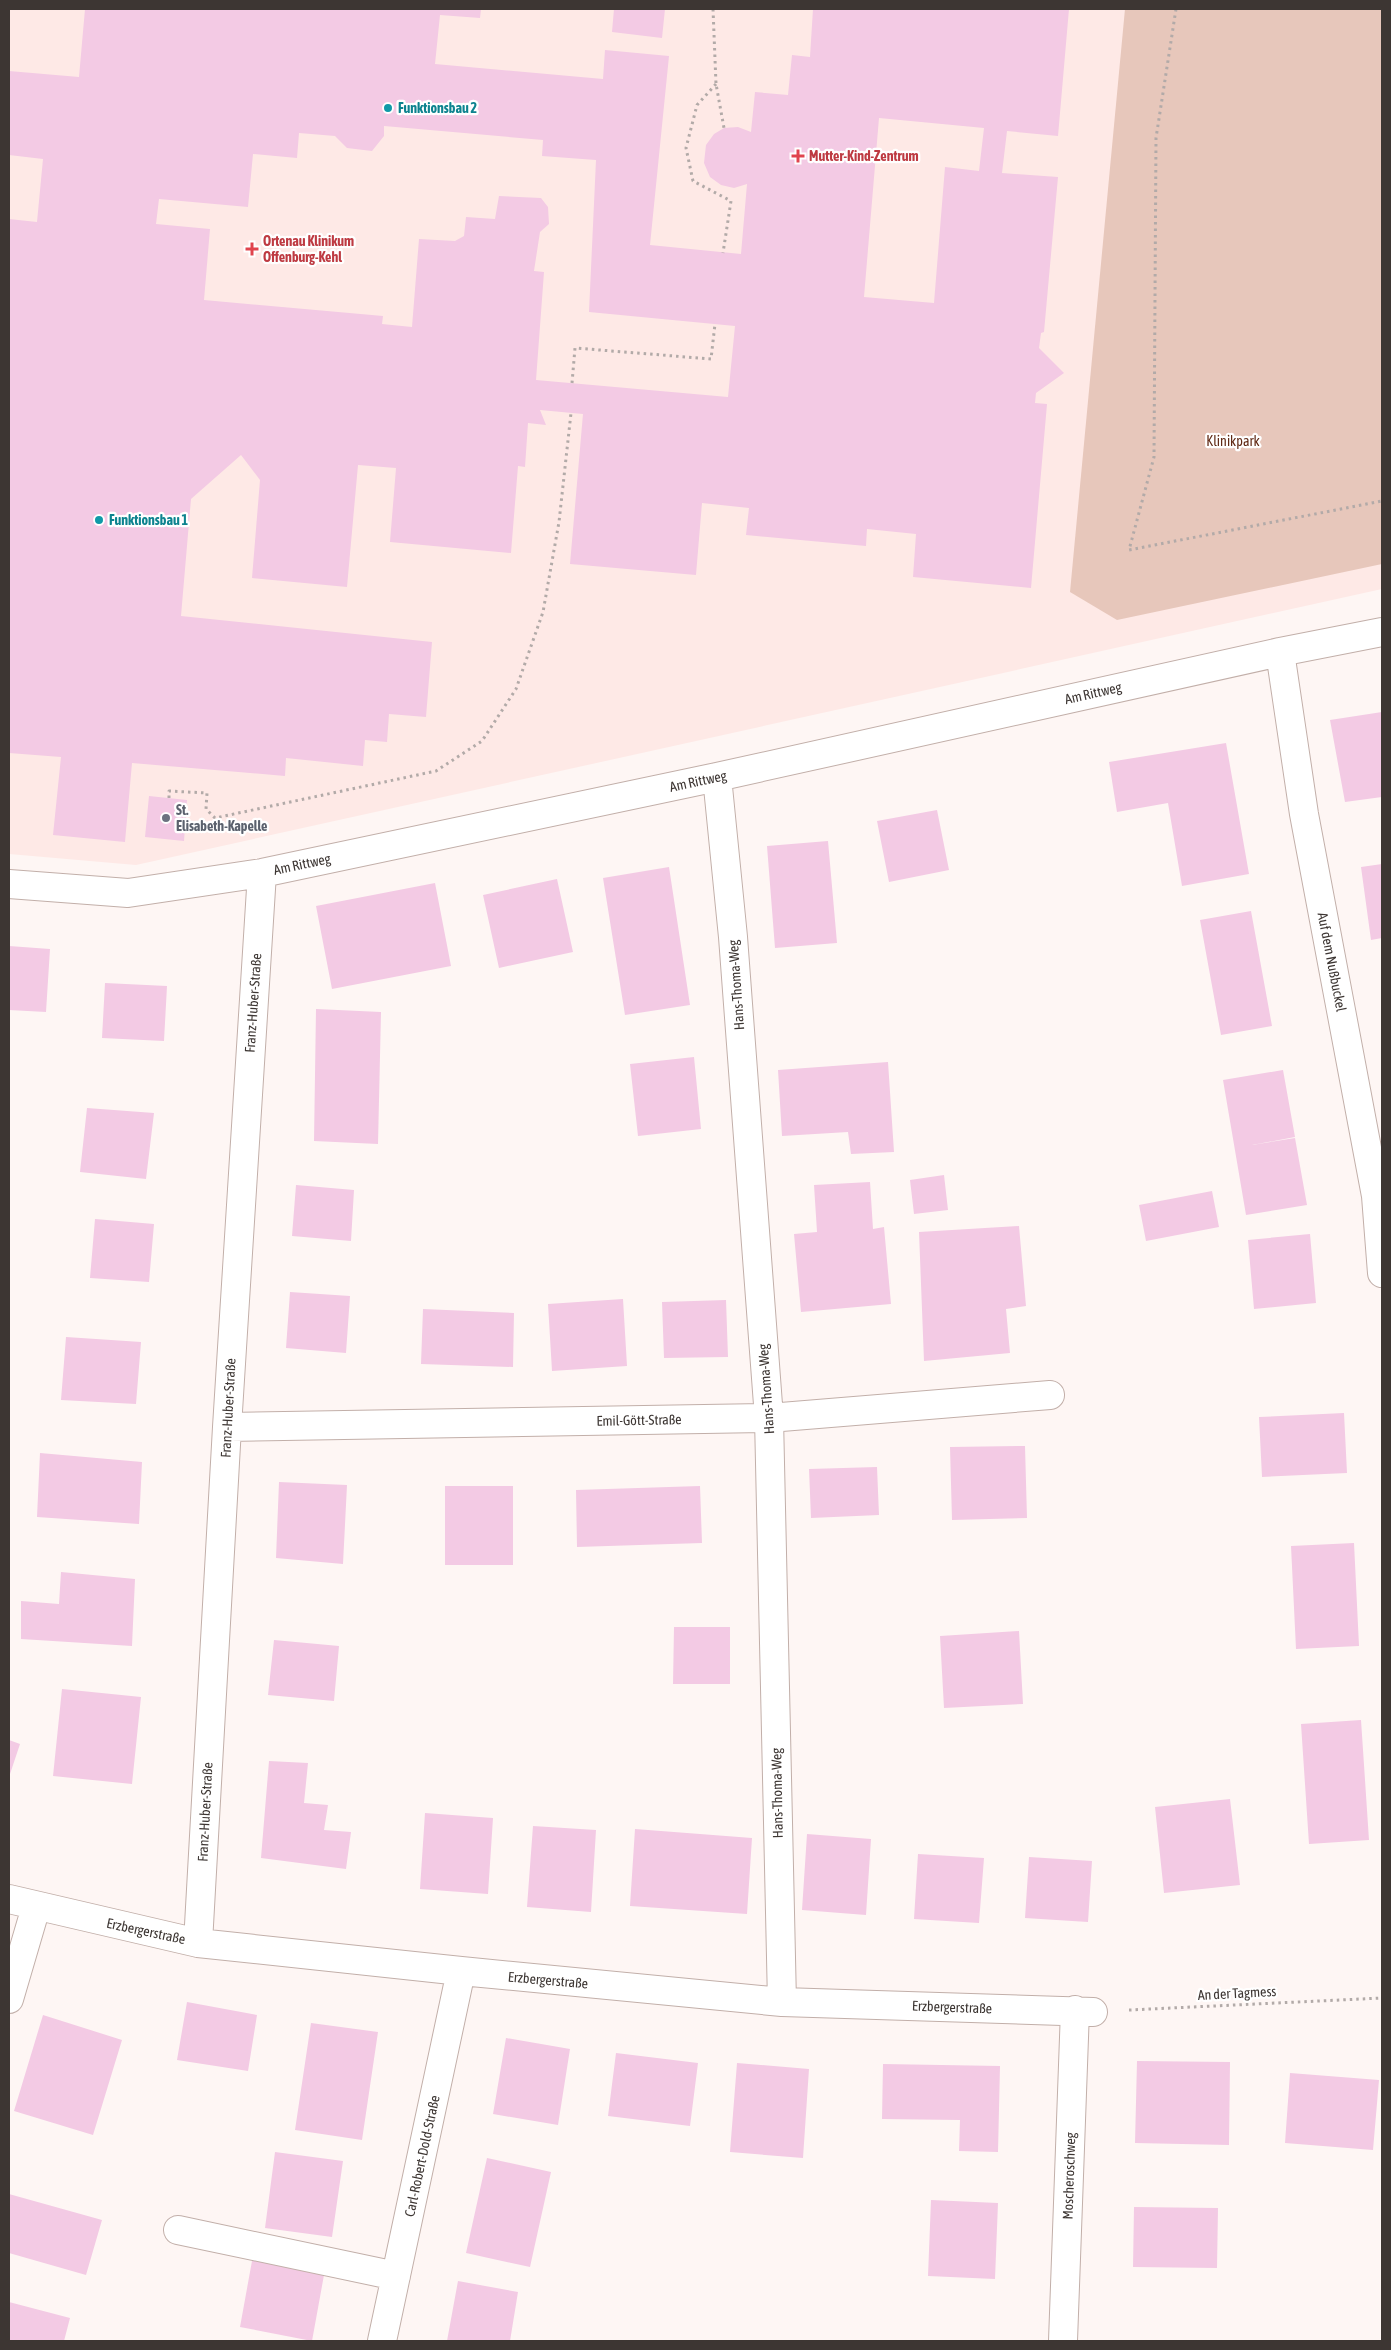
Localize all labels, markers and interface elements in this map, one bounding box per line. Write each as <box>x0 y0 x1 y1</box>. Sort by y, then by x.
place label: Funktionsbau 2 <box>398 100 478 116</box>
marker: Funktionsbau 2 <box>382 102 394 114</box>
place label: Mutter-Kind-Zentrum <box>809 148 919 164</box>
marker: Mutter-Kind-Zentrum <box>791 149 805 163</box>
place label: Ortenau Klinikum Offenburg-Kehl <box>263 233 354 265</box>
marker: Ortenau Klinikum Offenburg-Kehl <box>245 242 259 256</box>
park label: Klinikpark <box>1206 433 1260 449</box>
place label: Funktionsbau 1 <box>109 512 189 528</box>
marker: Funktionsbau 1 <box>93 514 105 526</box>
street label: Am Rittweg <box>1063 679 1123 707</box>
street label: Am Rittweg <box>668 767 728 795</box>
place label: St. Elisabeth-Kapelle <box>176 802 267 834</box>
marker: St. Elisabeth-Kapelle <box>160 812 172 824</box>
street label: Am Rittweg <box>272 850 332 878</box>
street label: Auf dem Nußbuckel <box>1315 911 1349 1013</box>
street label: Hans-Thoma-Weg <box>725 939 747 1031</box>
street label: Franz-Huber-Straße <box>242 953 264 1053</box>
street label: Hans-Thoma-Weg <box>755 1343 777 1435</box>
street label: Franz-Huber-Straße <box>217 1358 239 1458</box>
street label: Emil-Gött-Straße <box>596 1411 682 1429</box>
street label: Hans-Thoma-Weg <box>768 1748 786 1838</box>
street label: Franz-Huber-Straße <box>194 1762 216 1862</box>
street label: Erzbergerstraße <box>105 1915 187 1947</box>
street label: Erzbergerstraße <box>507 1969 589 1991</box>
street label: An der Tagmess <box>1197 1983 1277 2003</box>
street label: Erzbergerstraße <box>912 1998 992 2016</box>
street label: Carl-Robert-Dold-Straße <box>401 2094 443 2218</box>
street label: Moscheroschweg <box>1059 2132 1079 2220</box>

